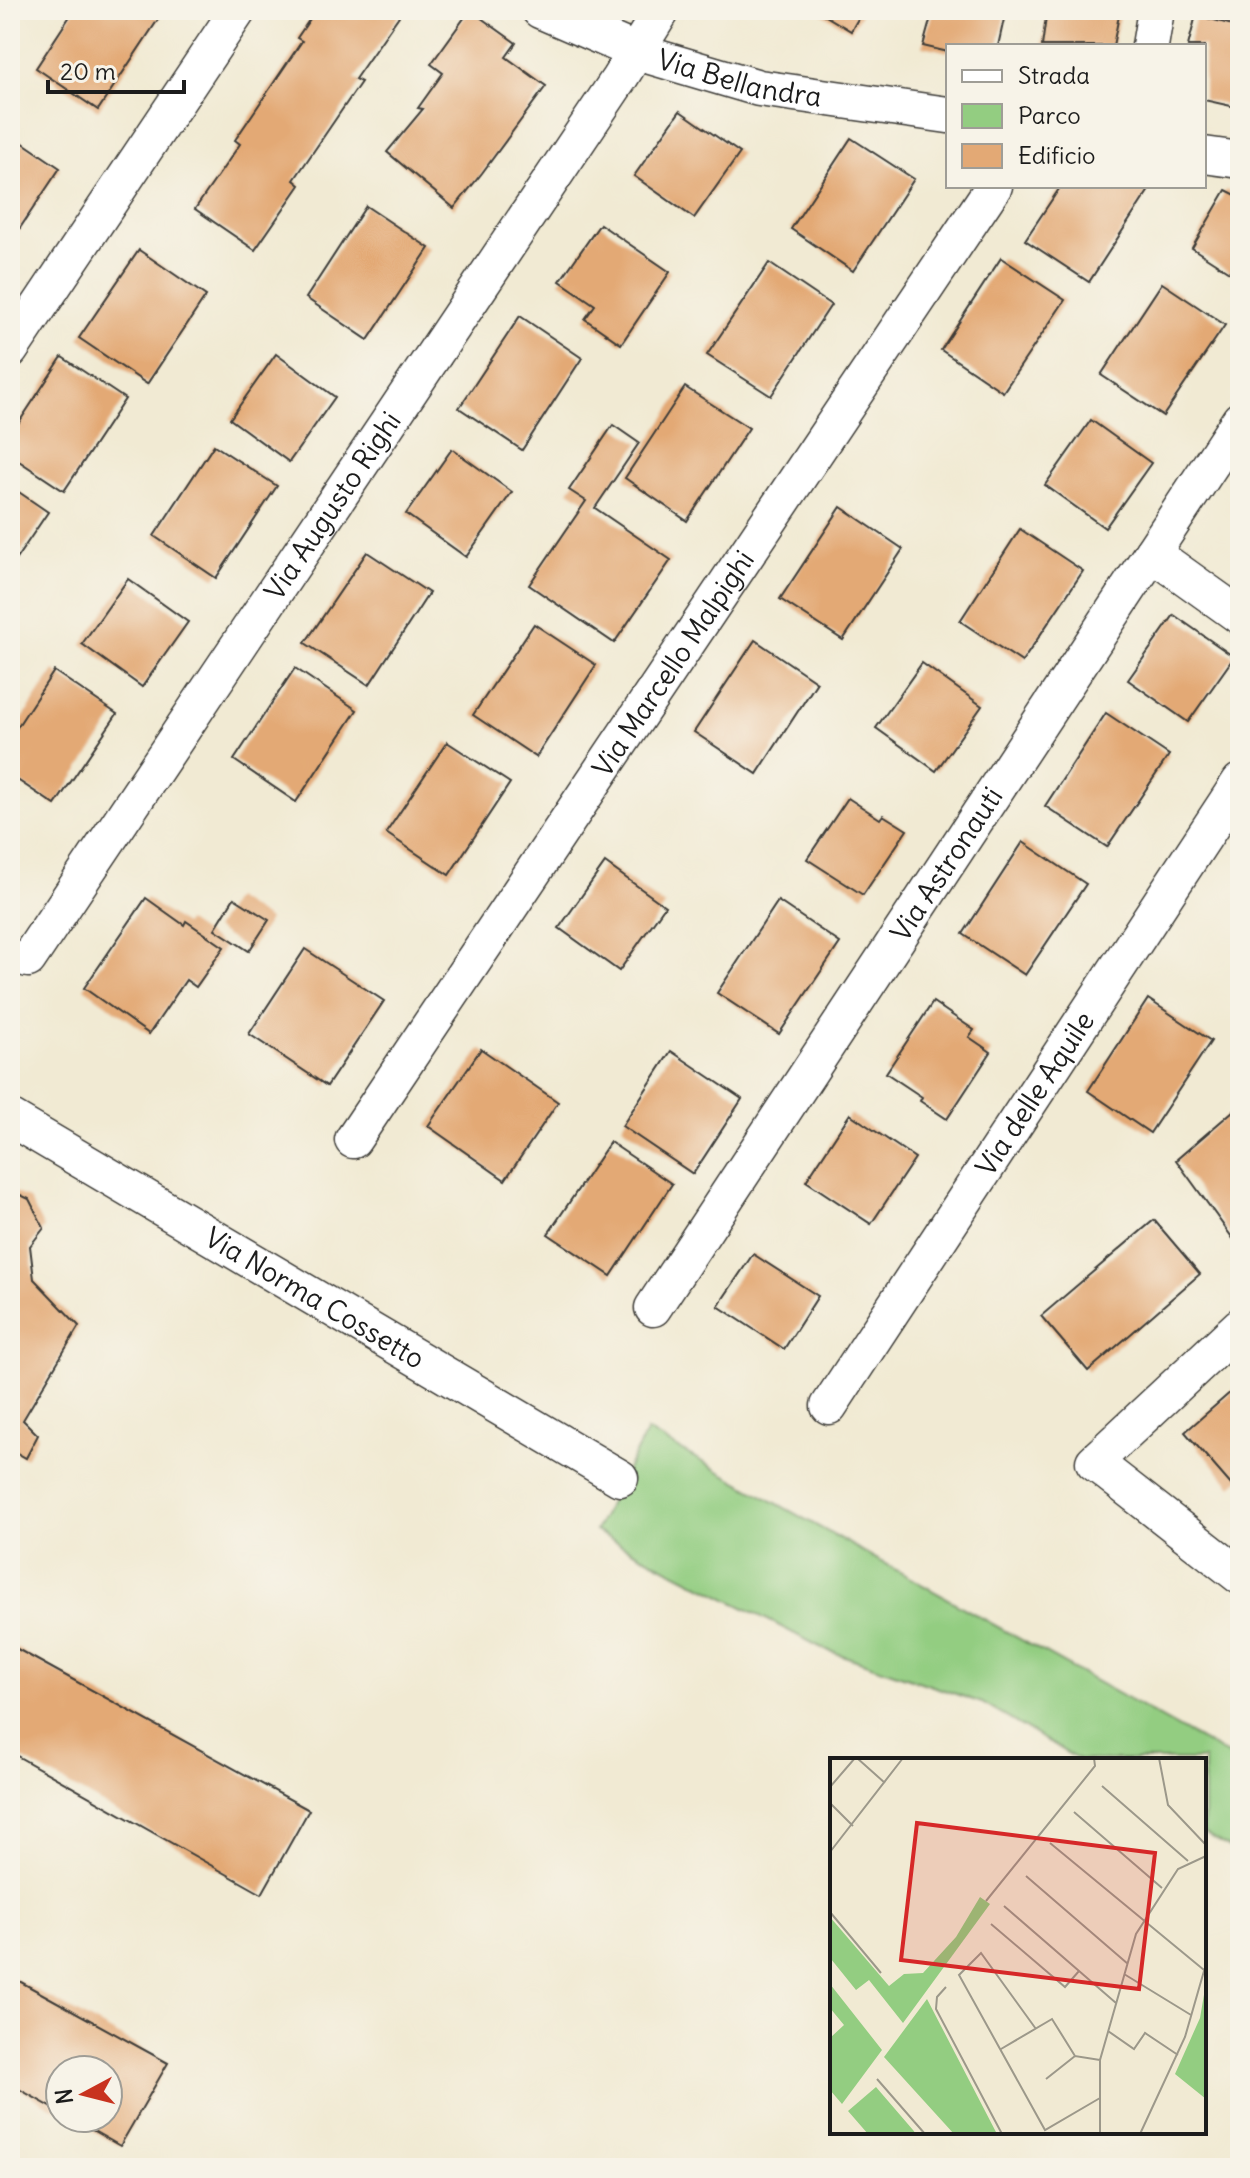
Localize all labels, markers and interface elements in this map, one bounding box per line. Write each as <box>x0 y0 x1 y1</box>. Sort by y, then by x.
street label: Via Bellandra <box>653 41 824 115</box>
scale bar <box>48 44 184 94</box>
legend <box>946 44 1206 188</box>
text: 20 m <box>60 56 116 86</box>
text: Strada <box>1018 60 1090 90</box>
text: Parco <box>1018 100 1081 130</box>
text: Edificio <box>1018 140 1096 170</box>
street label: Via Augusto Righi <box>256 405 409 607</box>
street label: Via Marcello Malpighi <box>584 543 762 784</box>
street label: Via Astronauti <box>882 780 1010 948</box>
street label: Via delle Aquile <box>968 1005 1102 1183</box>
street label: Via Norma Cossetto <box>198 1219 431 1377</box>
inset map <box>830 1758 1206 2134</box>
north arrow <box>44 2054 124 2134</box>
text: N <box>49 2087 79 2106</box>

